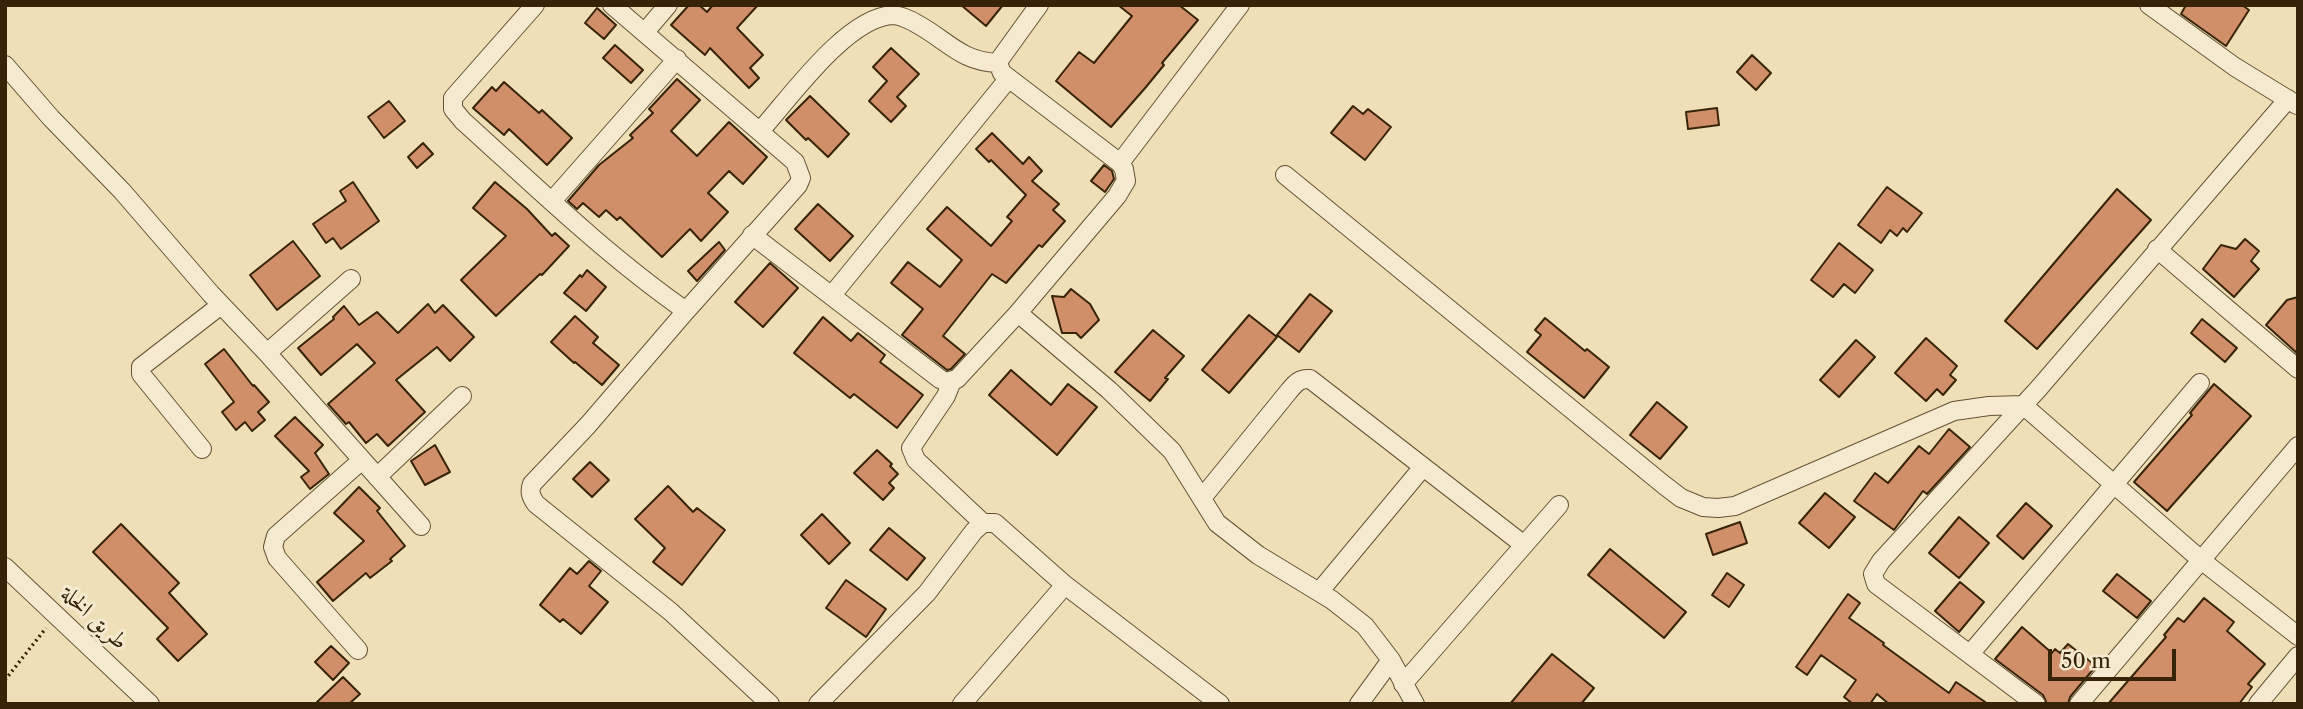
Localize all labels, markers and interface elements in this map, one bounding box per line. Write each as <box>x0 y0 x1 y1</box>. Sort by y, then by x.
street label: طريق الخلة <box>55 580 133 656</box>
scale bar <box>2051 636 2179 680</box>
text: 50 m <box>2061 648 2111 673</box>

